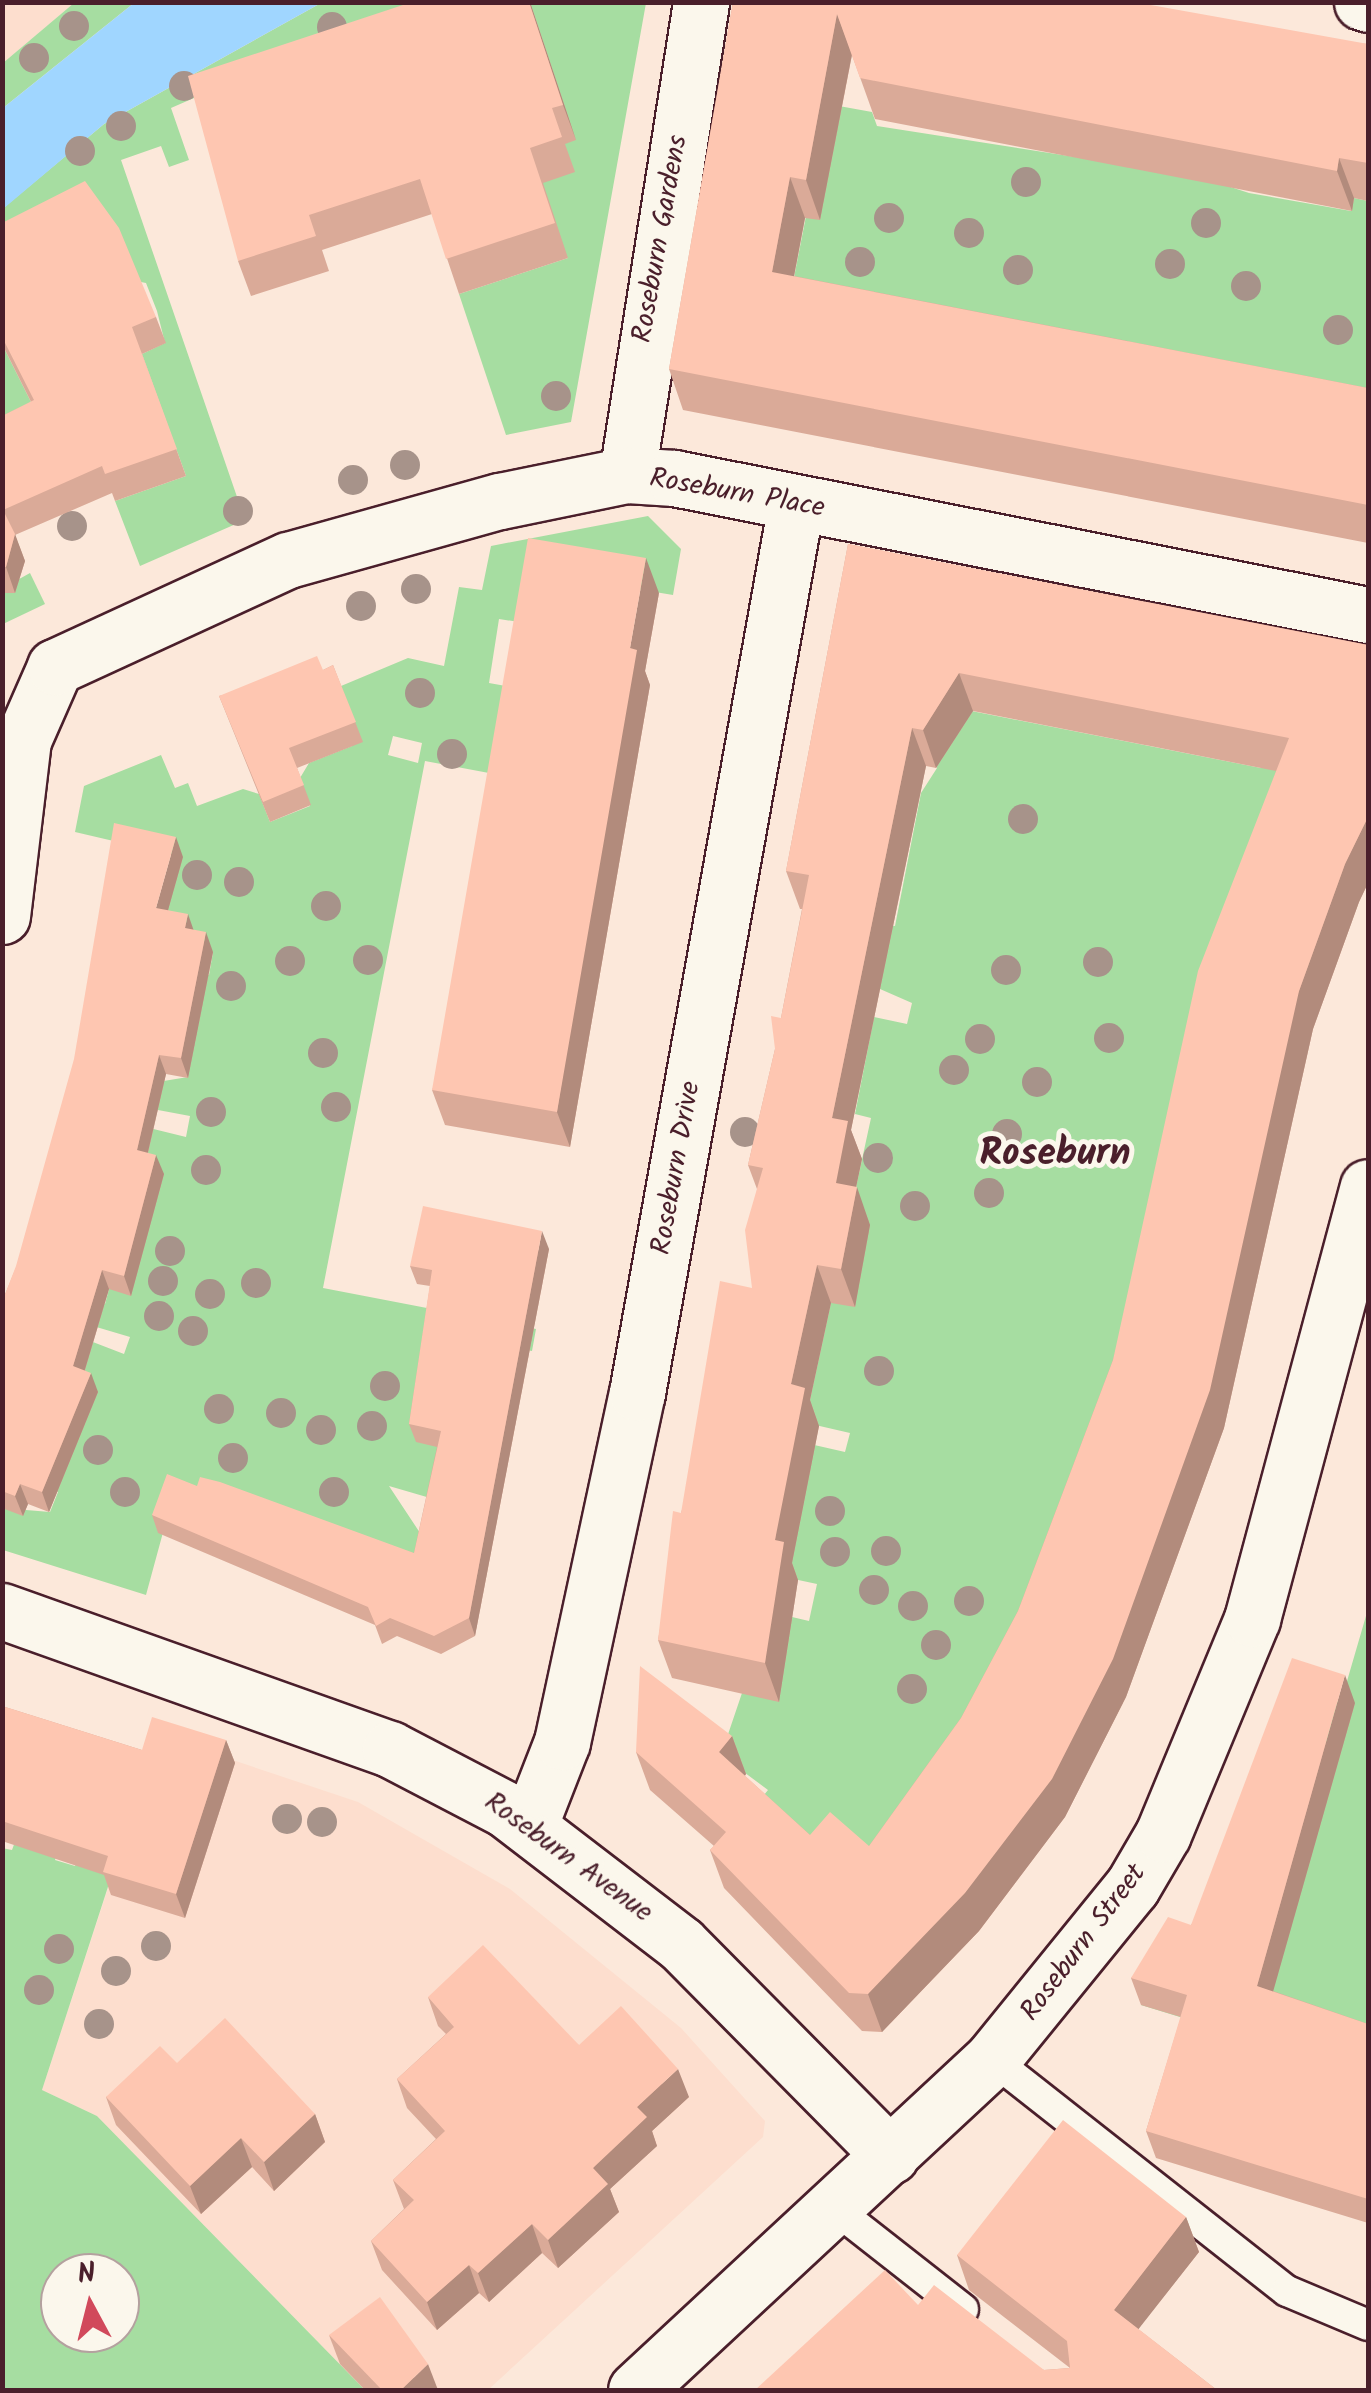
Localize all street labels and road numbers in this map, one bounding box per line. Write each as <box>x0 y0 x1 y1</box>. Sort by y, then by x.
street label: Roseburn Gardens <box>626 133 696 345</box>
street label: Roseburn Place <box>647 462 827 526</box>
street label: Roseburn Drive <box>645 1079 709 1257</box>
street label: Roseburn Avenue <box>477 1786 659 1930</box>
street label: Roseburn Street <box>1014 1858 1154 2028</box>

